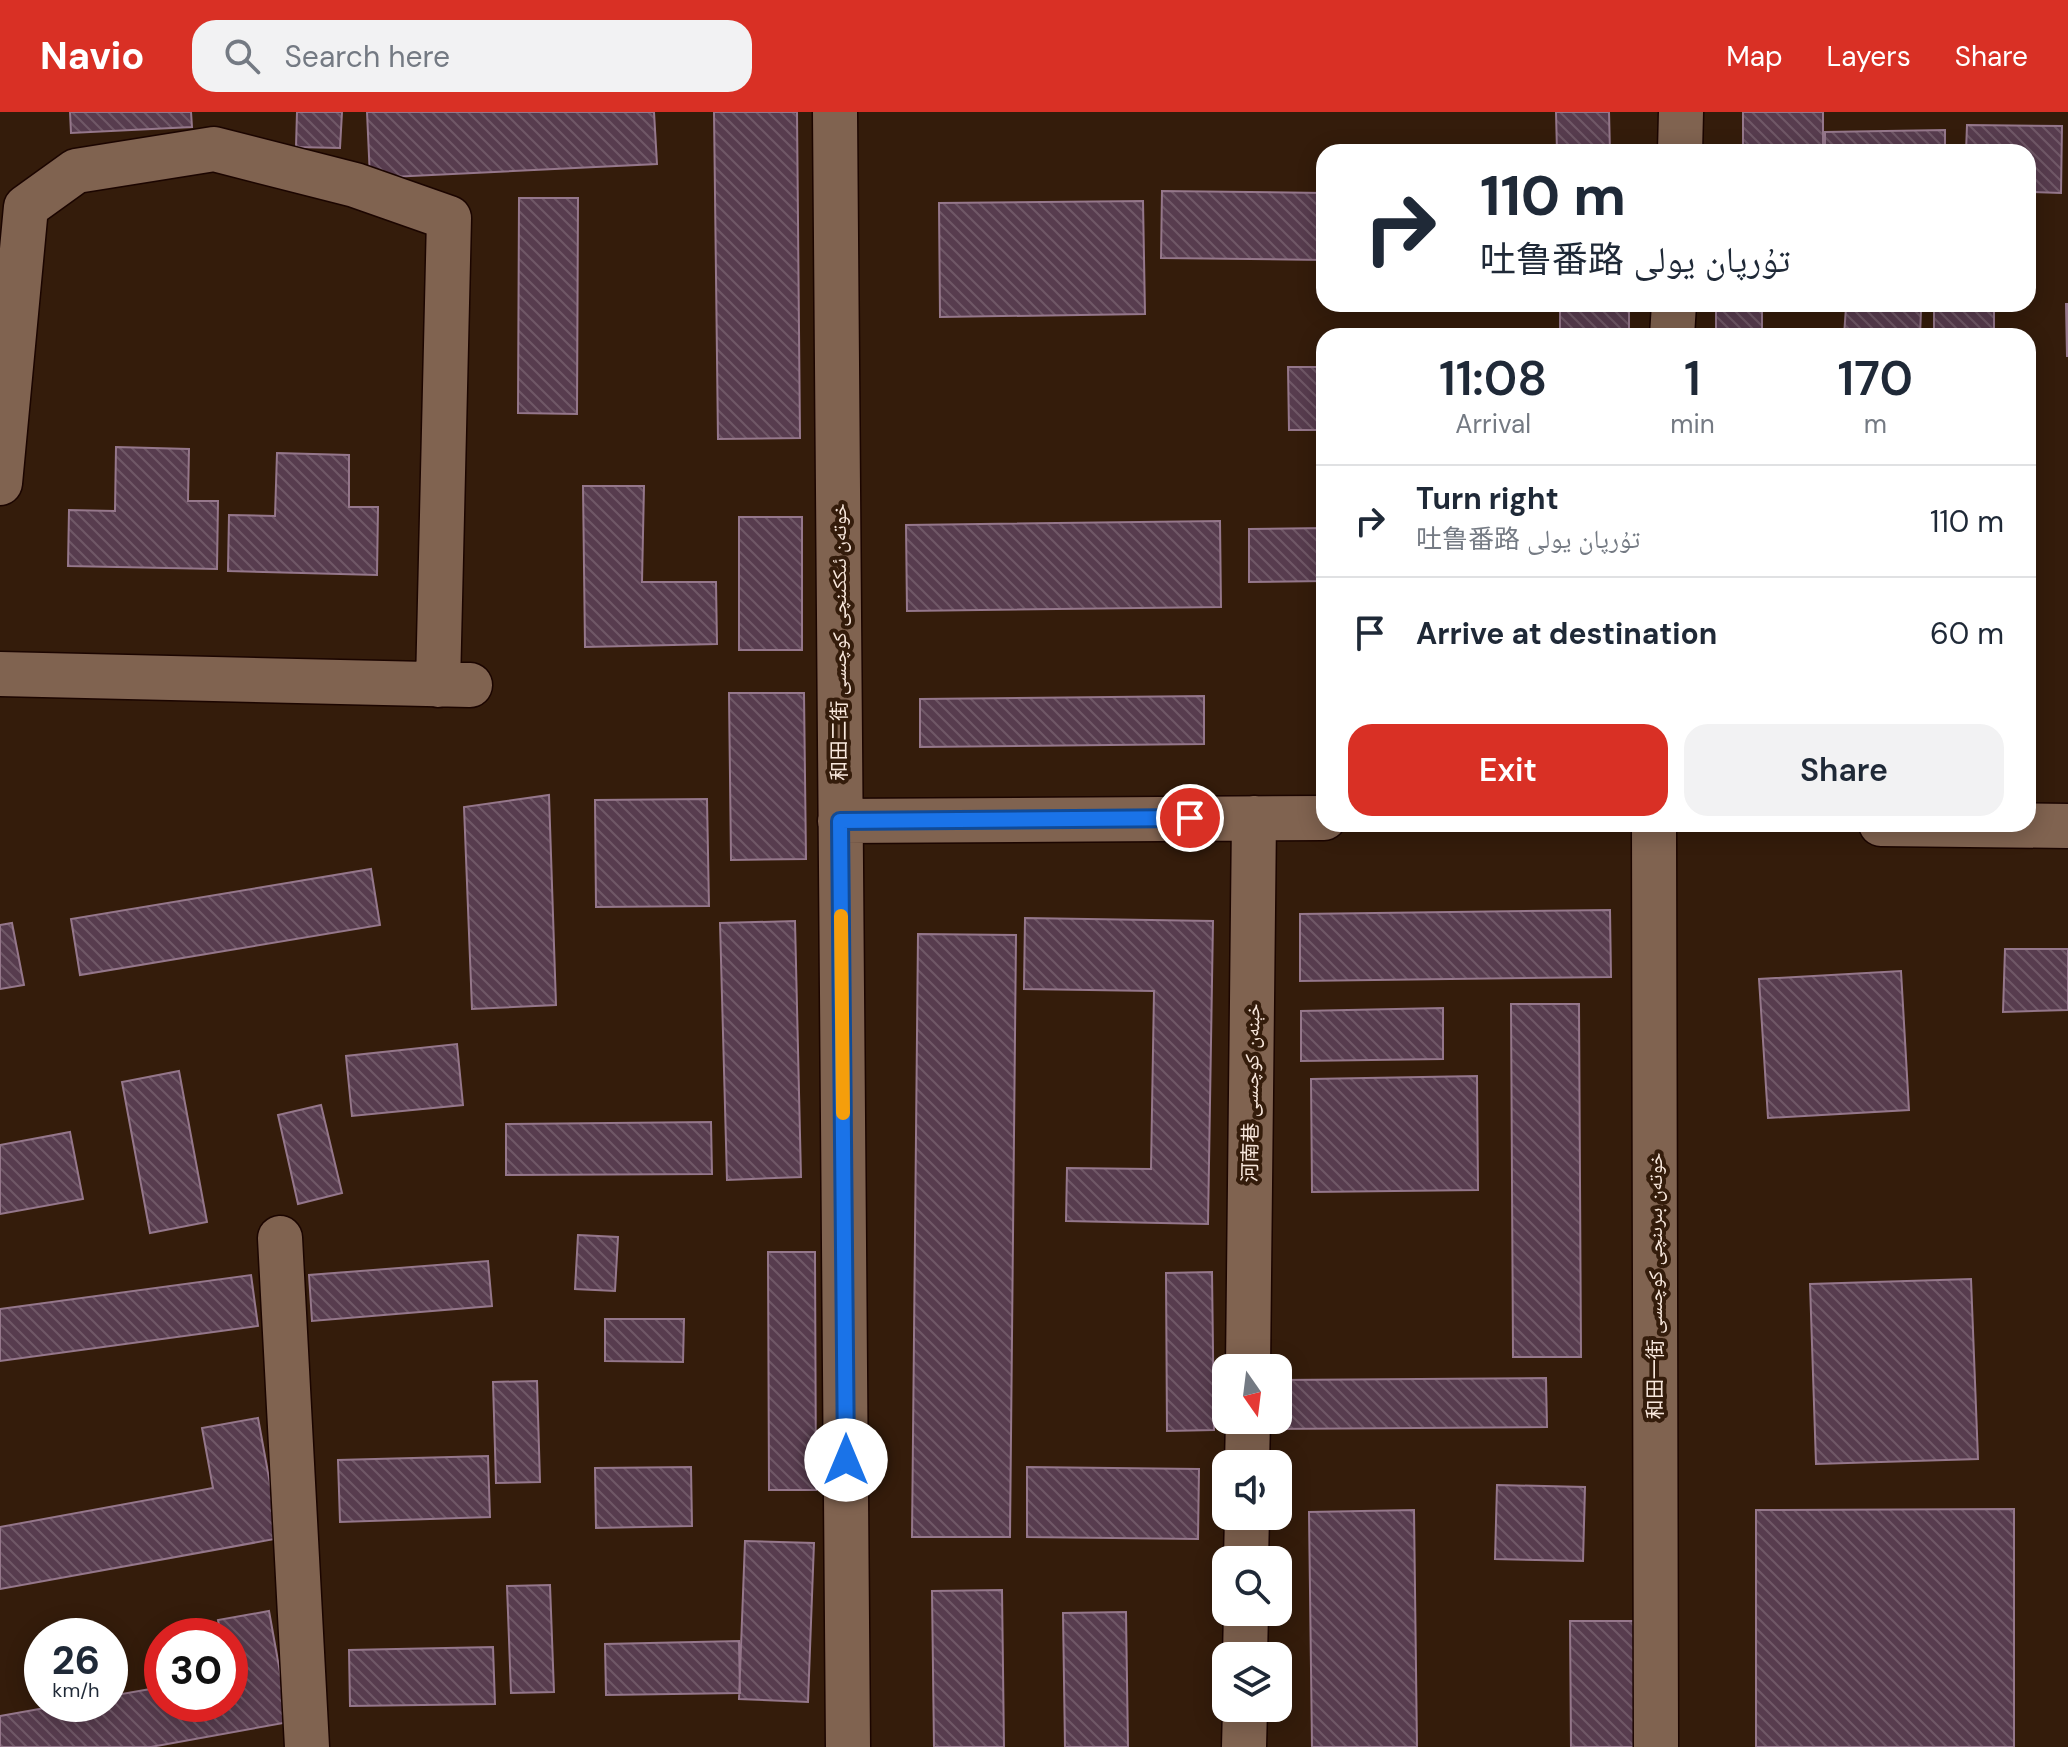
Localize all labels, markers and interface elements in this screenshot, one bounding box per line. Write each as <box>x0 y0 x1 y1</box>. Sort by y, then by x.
search box <box>192 20 752 92</box>
text: Navio <box>40 31 144 81</box>
icon: search <box>220 34 264 78</box>
text: Search here <box>284 37 450 76</box>
text: Map <box>1726 38 1783 75</box>
text: Layers <box>1827 38 1911 75</box>
text: Share <box>1955 38 2028 75</box>
text: 110 m <box>1480 159 1626 232</box>
icon: right <box>1348 176 1452 280</box>
text: 吐鲁番路 تۇرپان يولى <box>1480 236 1790 283</box>
text: 11:08 <box>1439 347 1547 410</box>
text: 1 <box>1684 347 1701 410</box>
text: 170 <box>1838 347 1913 410</box>
text: Arrival <box>1455 407 1531 441</box>
text: min <box>1670 407 1715 441</box>
text: m <box>1864 407 1887 441</box>
text: Turn right <box>1416 479 1559 518</box>
icon: right <box>1348 499 1392 543</box>
text: 110 m <box>1930 502 2004 541</box>
street label: 和田二街 خوتەن ئىككىنچى كوچىسى <box>826 503 852 781</box>
text: 吐鲁番路 تۇرپان يولى <box>1416 522 1640 556</box>
icon: arrive <box>1348 611 1392 655</box>
text: Arrive at destination <box>1416 614 1717 653</box>
text: 60 m <box>1930 614 2004 653</box>
button: Exit <box>1348 724 1668 816</box>
button: Share <box>1684 724 2004 816</box>
pin <box>1156 784 1224 852</box>
icon: arrive <box>1168 796 1212 840</box>
street label: 河南巷 خېنەن كوچىسى <box>1236 1003 1266 1183</box>
street label: 和田一街 خوتەن بىرىنچى كوچىسى <box>1642 1152 1668 1419</box>
north arrow <box>1212 1354 1292 1434</box>
map controls <box>1212 1354 1292 1722</box>
position arrow <box>804 1418 888 1502</box>
button: sound <box>1212 1450 1292 1530</box>
button: search <box>1212 1546 1292 1626</box>
speed limit sign: 30 <box>144 1618 248 1722</box>
text: 26 <box>52 1634 100 1686</box>
button: layers <box>1212 1642 1292 1722</box>
text: km/h <box>52 1677 100 1703</box>

